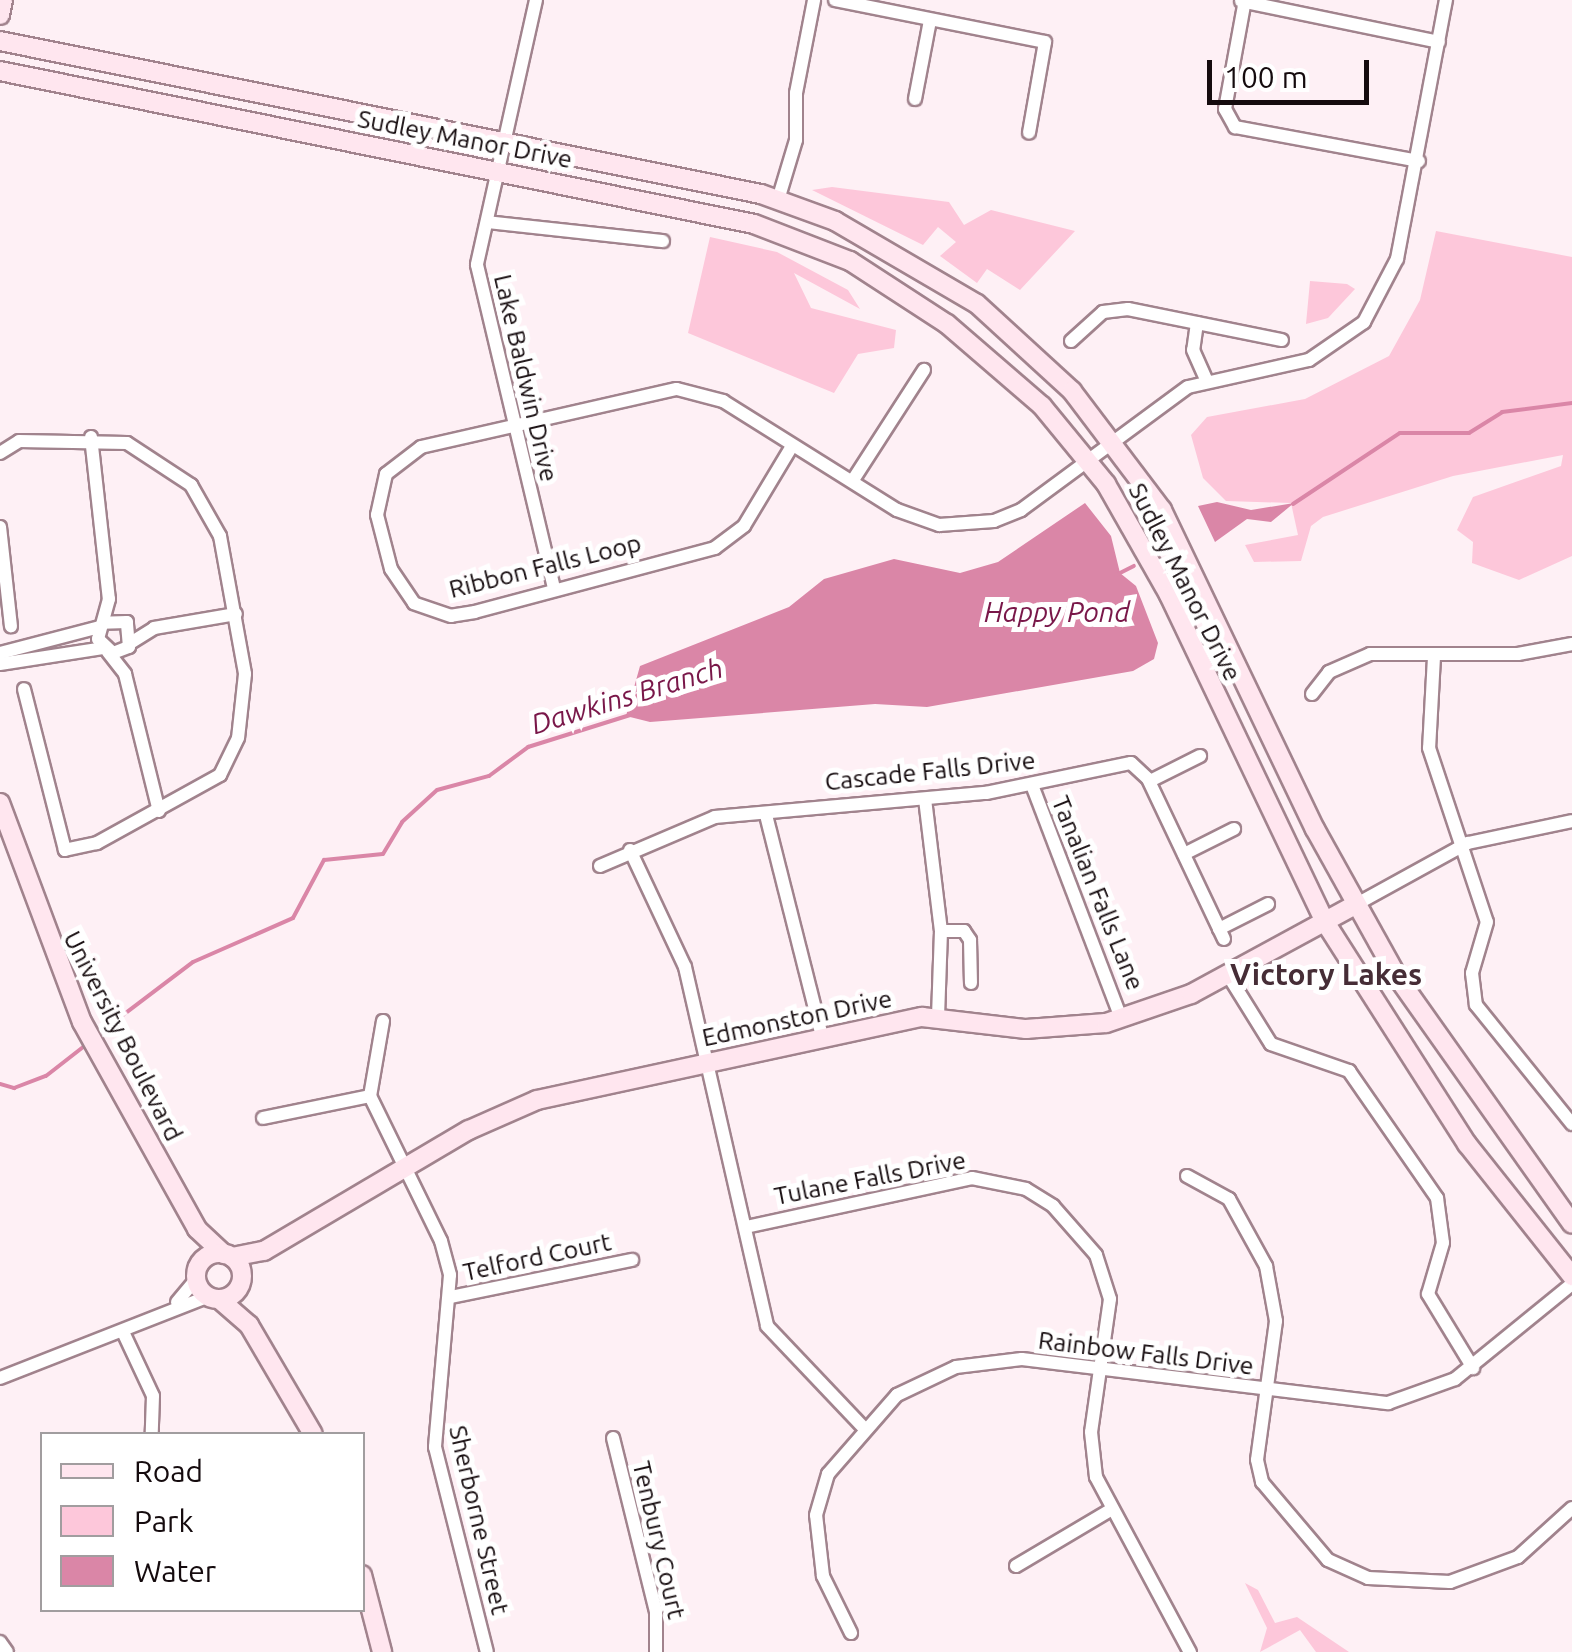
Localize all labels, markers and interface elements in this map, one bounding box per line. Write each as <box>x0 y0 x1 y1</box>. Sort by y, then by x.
scale bar <box>1212 40 1374 102</box>
text: 100 m <box>1224 60 1308 94</box>
street label: Sudley Manor Drive <box>355 103 575 175</box>
street label: Lake Baldwin Drive <box>488 271 564 485</box>
street label: Sudley Manor Drive <box>1122 478 1248 686</box>
street label: Ribbon Falls Loop <box>446 528 644 604</box>
water label: Happy Pond <box>984 595 1130 629</box>
water label: Dawkins Branch <box>527 651 727 741</box>
street label: Cascade Falls Drive <box>823 745 1037 797</box>
street label: Tanalian Falls Lane <box>1045 792 1151 994</box>
street label: University Boulevard <box>57 926 189 1146</box>
district label: Victory Lakes <box>1230 956 1422 992</box>
street label: Edmonston Drive <box>699 983 895 1053</box>
street label: Tulane Falls Drive <box>772 1145 968 1211</box>
street label: Telford Court <box>460 1227 614 1287</box>
street label: Rainbow Falls Drive <box>1037 1325 1255 1381</box>
street label: Sherborne Street <box>443 1423 515 1617</box>
legend <box>40 1432 365 1612</box>
text: Road <box>134 1454 203 1488</box>
street label: Tenbury Court <box>626 1458 692 1622</box>
text: Park <box>134 1504 194 1538</box>
text: Water <box>134 1554 216 1588</box>

